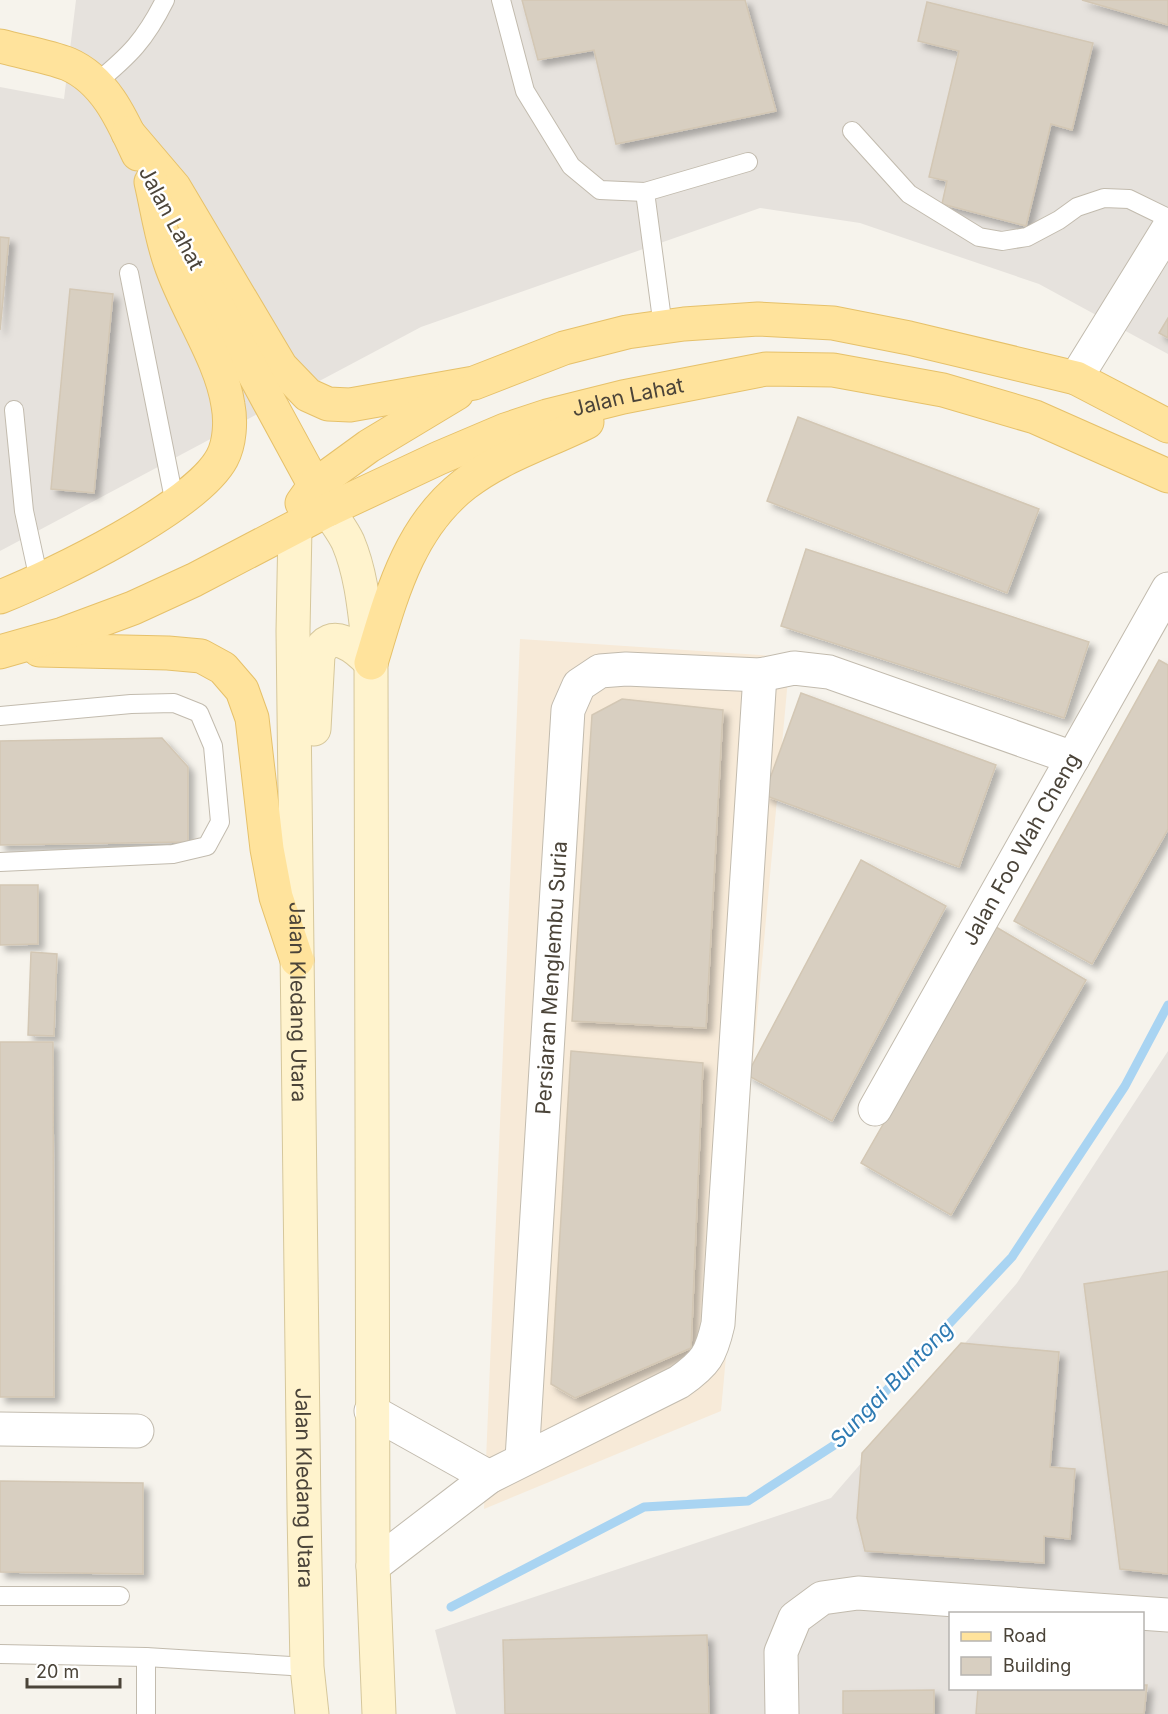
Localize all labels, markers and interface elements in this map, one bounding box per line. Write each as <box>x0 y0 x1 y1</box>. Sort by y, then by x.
street label: Jalan Lahat <box>134 162 209 274</box>
street label: Jalan Lahat <box>569 372 686 421</box>
street label: Jalan Foo Wah Cheng <box>957 749 1085 950</box>
street label: Persiaran Menglembu Suria <box>530 840 572 1115</box>
street label: Jalan Kledang Utara <box>284 902 312 1102</box>
water label: Sungai Buntong <box>824 1315 958 1453</box>
street label: Jalan Kledang Utara <box>290 1388 318 1588</box>
legend <box>949 1612 1144 1690</box>
text: Road <box>1003 1625 1046 1646</box>
scale bar <box>27 1651 120 1689</box>
text: Building <box>1003 1655 1071 1676</box>
text: 20 m <box>36 1661 79 1682</box>

